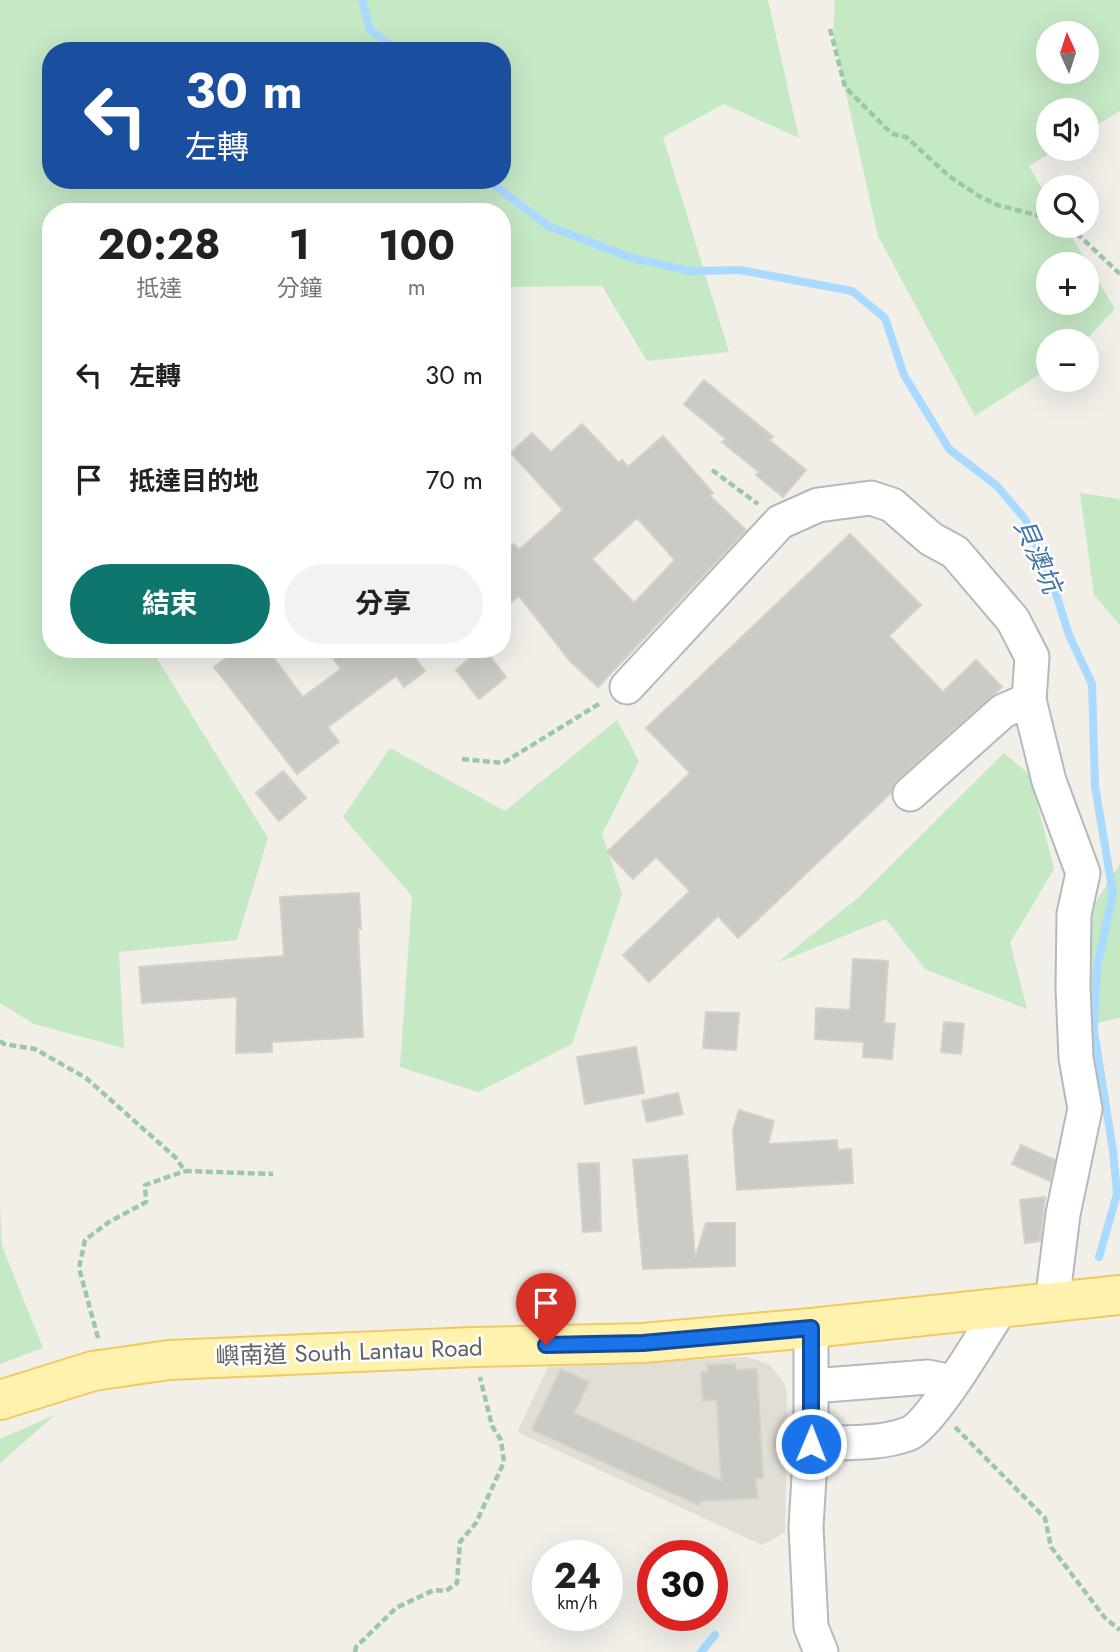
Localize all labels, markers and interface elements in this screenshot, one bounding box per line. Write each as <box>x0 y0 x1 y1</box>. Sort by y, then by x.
north arrow <box>1036 21 1099 84</box>
map controls <box>1036 21 1099 392</box>
text: 30 m <box>185 56 303 126</box>
icon: left <box>70 70 161 161</box>
button: sound <box>1036 98 1099 161</box>
text: 左轉 <box>185 124 249 170</box>
button: search <box>1036 175 1099 238</box>
text: 20:28 <box>98 214 221 275</box>
text: 1 <box>289 214 310 275</box>
text: 100 <box>378 215 455 276</box>
button: + <box>1036 252 1099 315</box>
text: m <box>408 270 426 304</box>
text: 抵達 <box>136 271 182 305</box>
text: 分鐘 <box>276 271 322 305</box>
button: − <box>1036 329 1099 392</box>
icon: left <box>70 356 108 394</box>
text: 30 m <box>425 356 483 394</box>
text: 左轉 <box>129 357 181 395</box>
icon: arrive <box>70 461 108 499</box>
text: 70 m <box>426 461 483 499</box>
text: 抵達目的地 <box>129 462 259 500</box>
water label: 貝澳坑 <box>1005 513 1073 603</box>
button: 結束 <box>70 564 270 644</box>
button: 分享 <box>284 564 483 644</box>
pin <box>516 1273 576 1345</box>
icon: arrive <box>527 1284 565 1322</box>
street label: 嶼南道 South Lantau Road <box>215 1329 483 1374</box>
position arrow <box>774 1407 848 1481</box>
speed limit sign: 30 <box>637 1540 728 1631</box>
text: 24 <box>554 1551 601 1601</box>
text: km/h <box>557 1590 598 1616</box>

